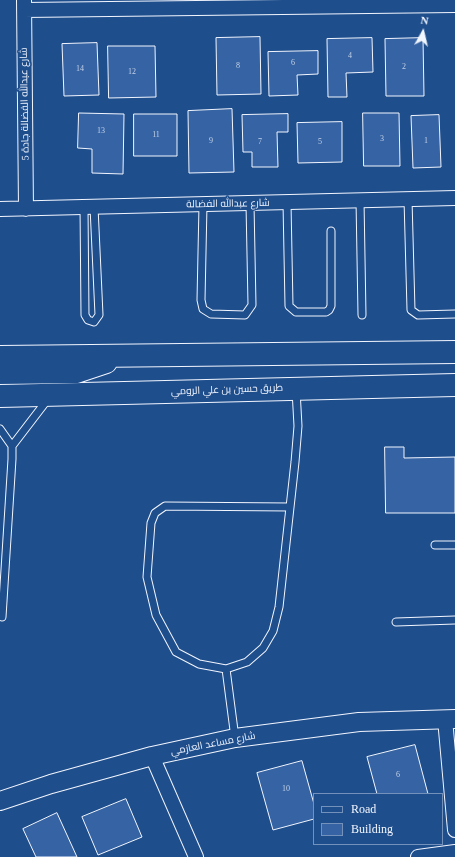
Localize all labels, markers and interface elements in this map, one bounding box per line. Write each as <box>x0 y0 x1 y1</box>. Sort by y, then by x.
north arrow <box>403 12 443 52</box>
text: N <box>420 14 429 27</box>
street label: شارع عبدالله الفضالة جادة 5 <box>18 47 32 161</box>
house number: 4 <box>348 51 352 61</box>
house number: 6 <box>291 58 295 68</box>
house number: 8 <box>236 61 240 71</box>
house number: 2 <box>402 62 406 72</box>
house number: 14 <box>76 64 84 74</box>
house number: 12 <box>128 67 136 77</box>
house number: 13 <box>97 126 105 136</box>
house number: 11 <box>152 130 160 140</box>
house number: 3 <box>380 134 384 144</box>
house number: 9 <box>209 136 213 146</box>
house number: 1 <box>424 136 428 146</box>
house number: 7 <box>258 137 262 147</box>
house number: 5 <box>318 137 322 147</box>
street label: شارع عبدالله الفضالة <box>186 197 270 211</box>
street label: طريق حسين بن علي الرومي <box>171 382 283 398</box>
street label: شارع مساعد العازمي <box>170 730 256 758</box>
house number: 6 <box>396 770 400 780</box>
house number: 10 <box>282 784 290 794</box>
legend <box>313 793 443 845</box>
text: Road <box>351 802 376 816</box>
text: Building <box>351 822 393 836</box>

